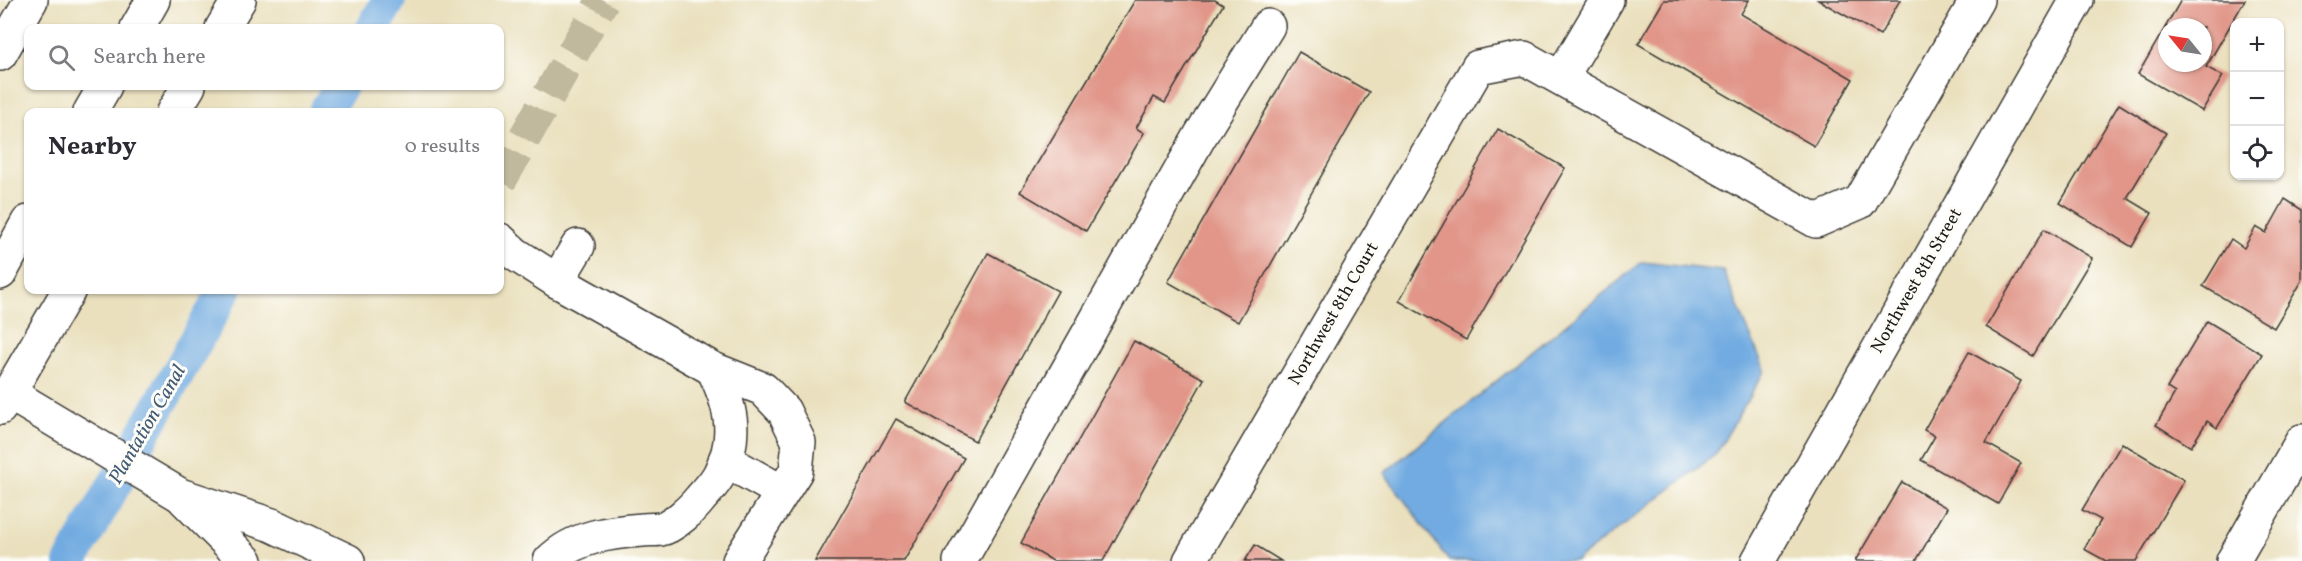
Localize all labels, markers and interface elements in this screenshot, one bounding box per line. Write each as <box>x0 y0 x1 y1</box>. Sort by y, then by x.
north arrow <box>2158 18 2212 72</box>
map controls <box>2230 18 2284 180</box>
button: + <box>2230 18 2284 72</box>
search box <box>24 24 504 90</box>
icon: search <box>45 41 78 74</box>
text: Search here <box>93 42 206 73</box>
button: − <box>2230 72 2284 126</box>
button: locate <box>2230 126 2284 180</box>
text: Nearby <box>48 129 137 165</box>
text: 0 results <box>405 133 480 161</box>
street label: Northwest 8th Street <box>1865 204 1969 358</box>
street label: Northwest 8th Court <box>1283 238 1385 390</box>
water label: Plantation Canal <box>103 360 193 490</box>

